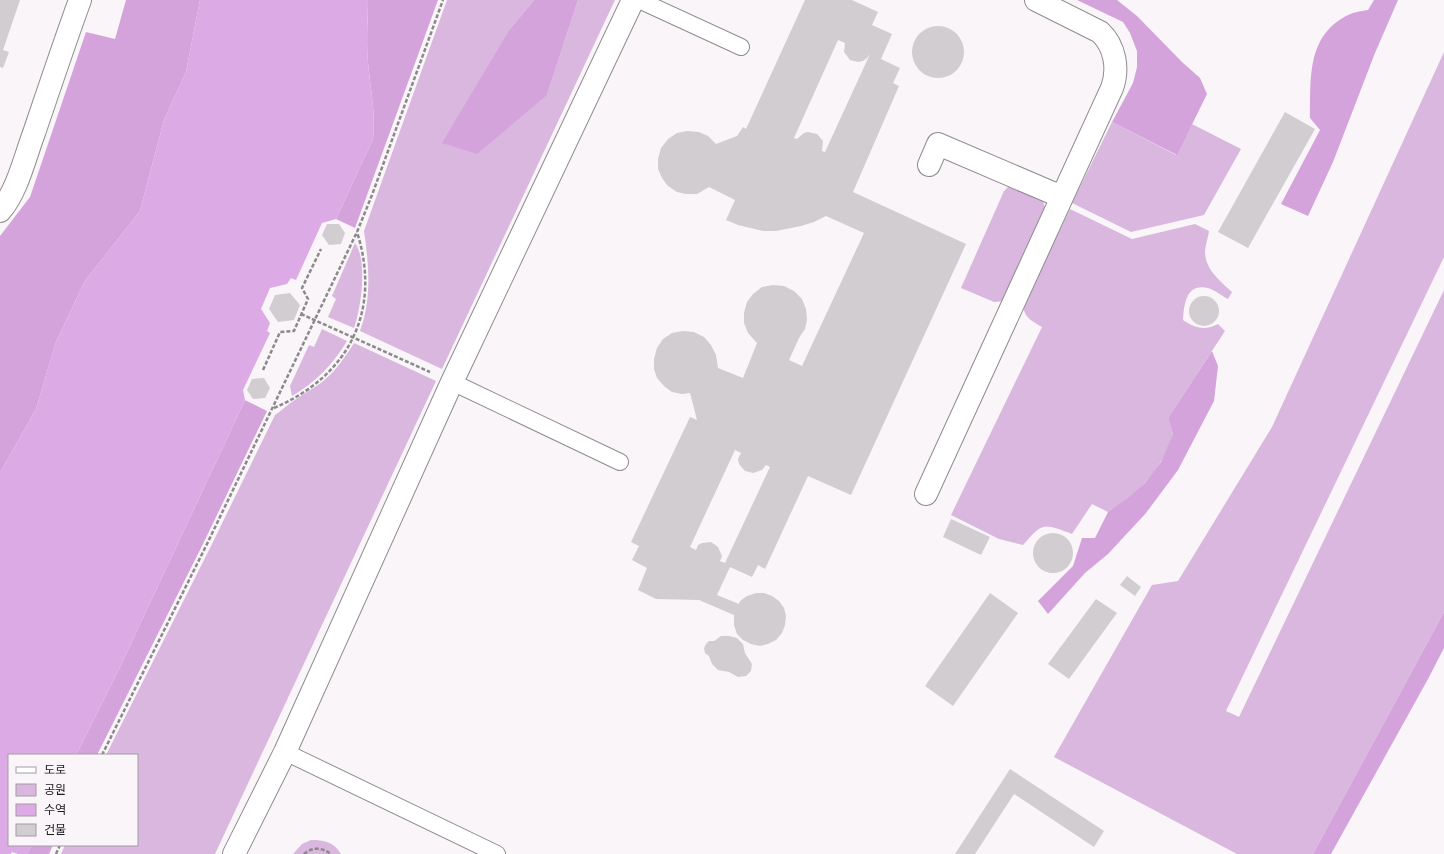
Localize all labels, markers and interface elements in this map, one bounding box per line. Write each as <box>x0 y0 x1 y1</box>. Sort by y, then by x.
legend <box>8 754 138 846</box>
text: 도로 <box>44 761 66 777</box>
text: 공원 <box>44 781 66 797</box>
text: 수역 <box>44 801 66 817</box>
text: 건물 <box>44 821 66 837</box>

